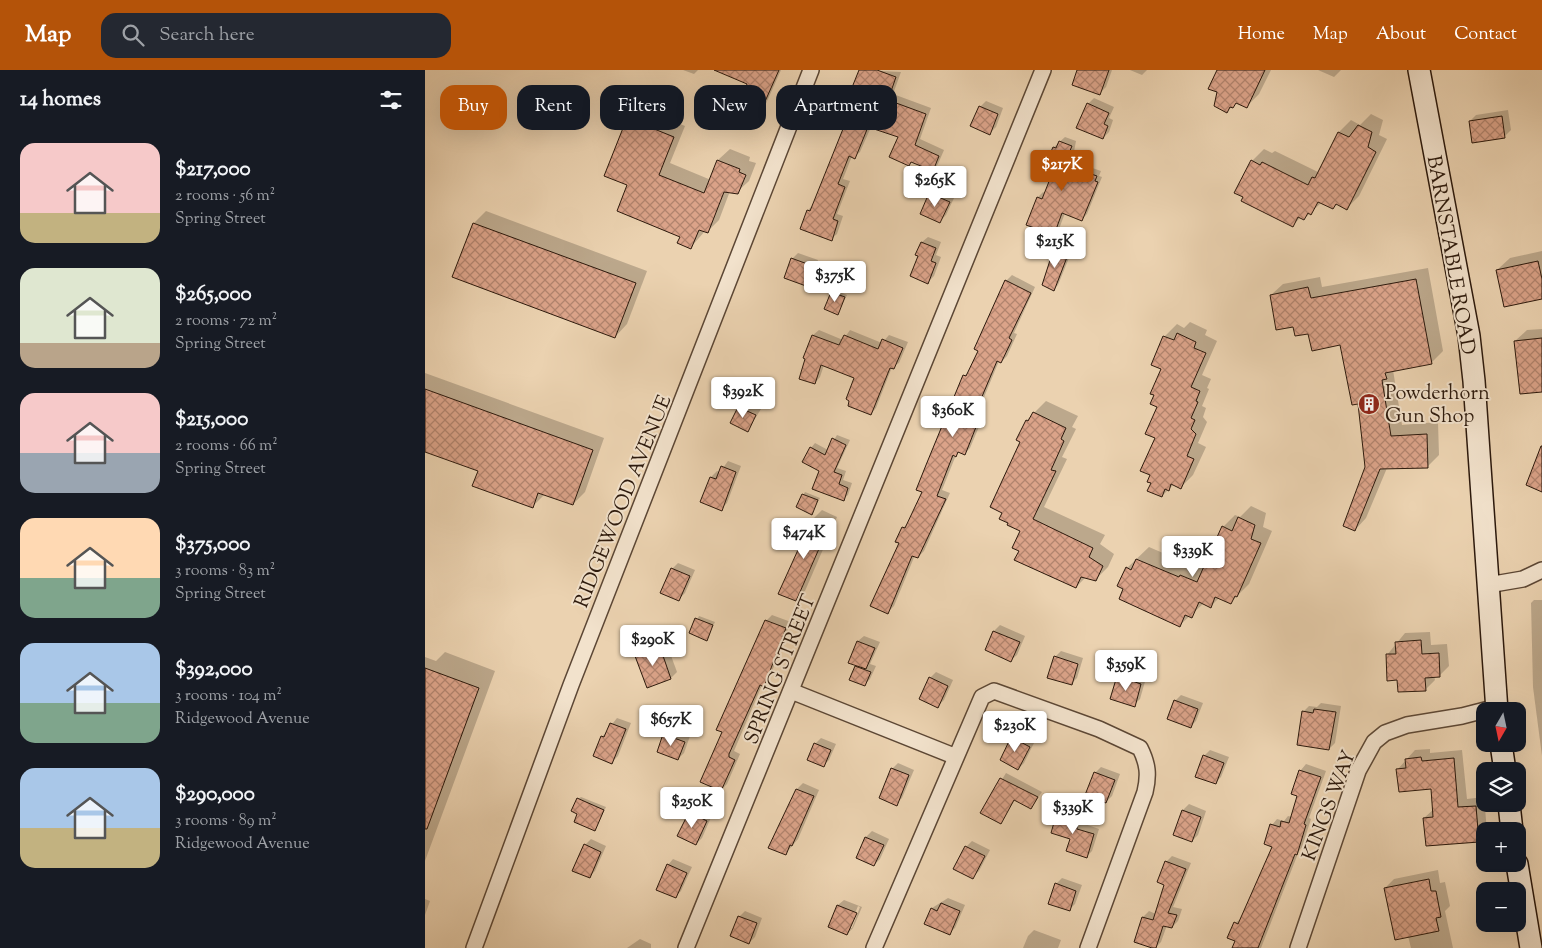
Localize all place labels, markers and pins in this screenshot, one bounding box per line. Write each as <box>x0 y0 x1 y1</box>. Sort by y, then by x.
pin: $217K <box>1027 150 1097 192</box>
pin: $265K <box>900 166 970 208</box>
pin: $215K <box>1020 226 1090 269</box>
pin: $375K <box>800 260 870 303</box>
pin: $392K <box>708 376 778 419</box>
place label: Powderhorn Gun Shop <box>1385 380 1490 432</box>
building icon: Powderhorn Gun Shop <box>1357 392 1381 416</box>
pin: $360K <box>918 396 988 438</box>
pin: $474K <box>769 518 839 560</box>
pin: $339K <box>1158 536 1228 578</box>
pin: $290K <box>618 624 688 667</box>
pin: $359K <box>1091 650 1161 692</box>
pin: $657K <box>636 704 706 747</box>
pin: $230K <box>980 710 1050 753</box>
pin: $250K <box>657 786 727 829</box>
pin: $339K <box>1038 792 1108 835</box>

